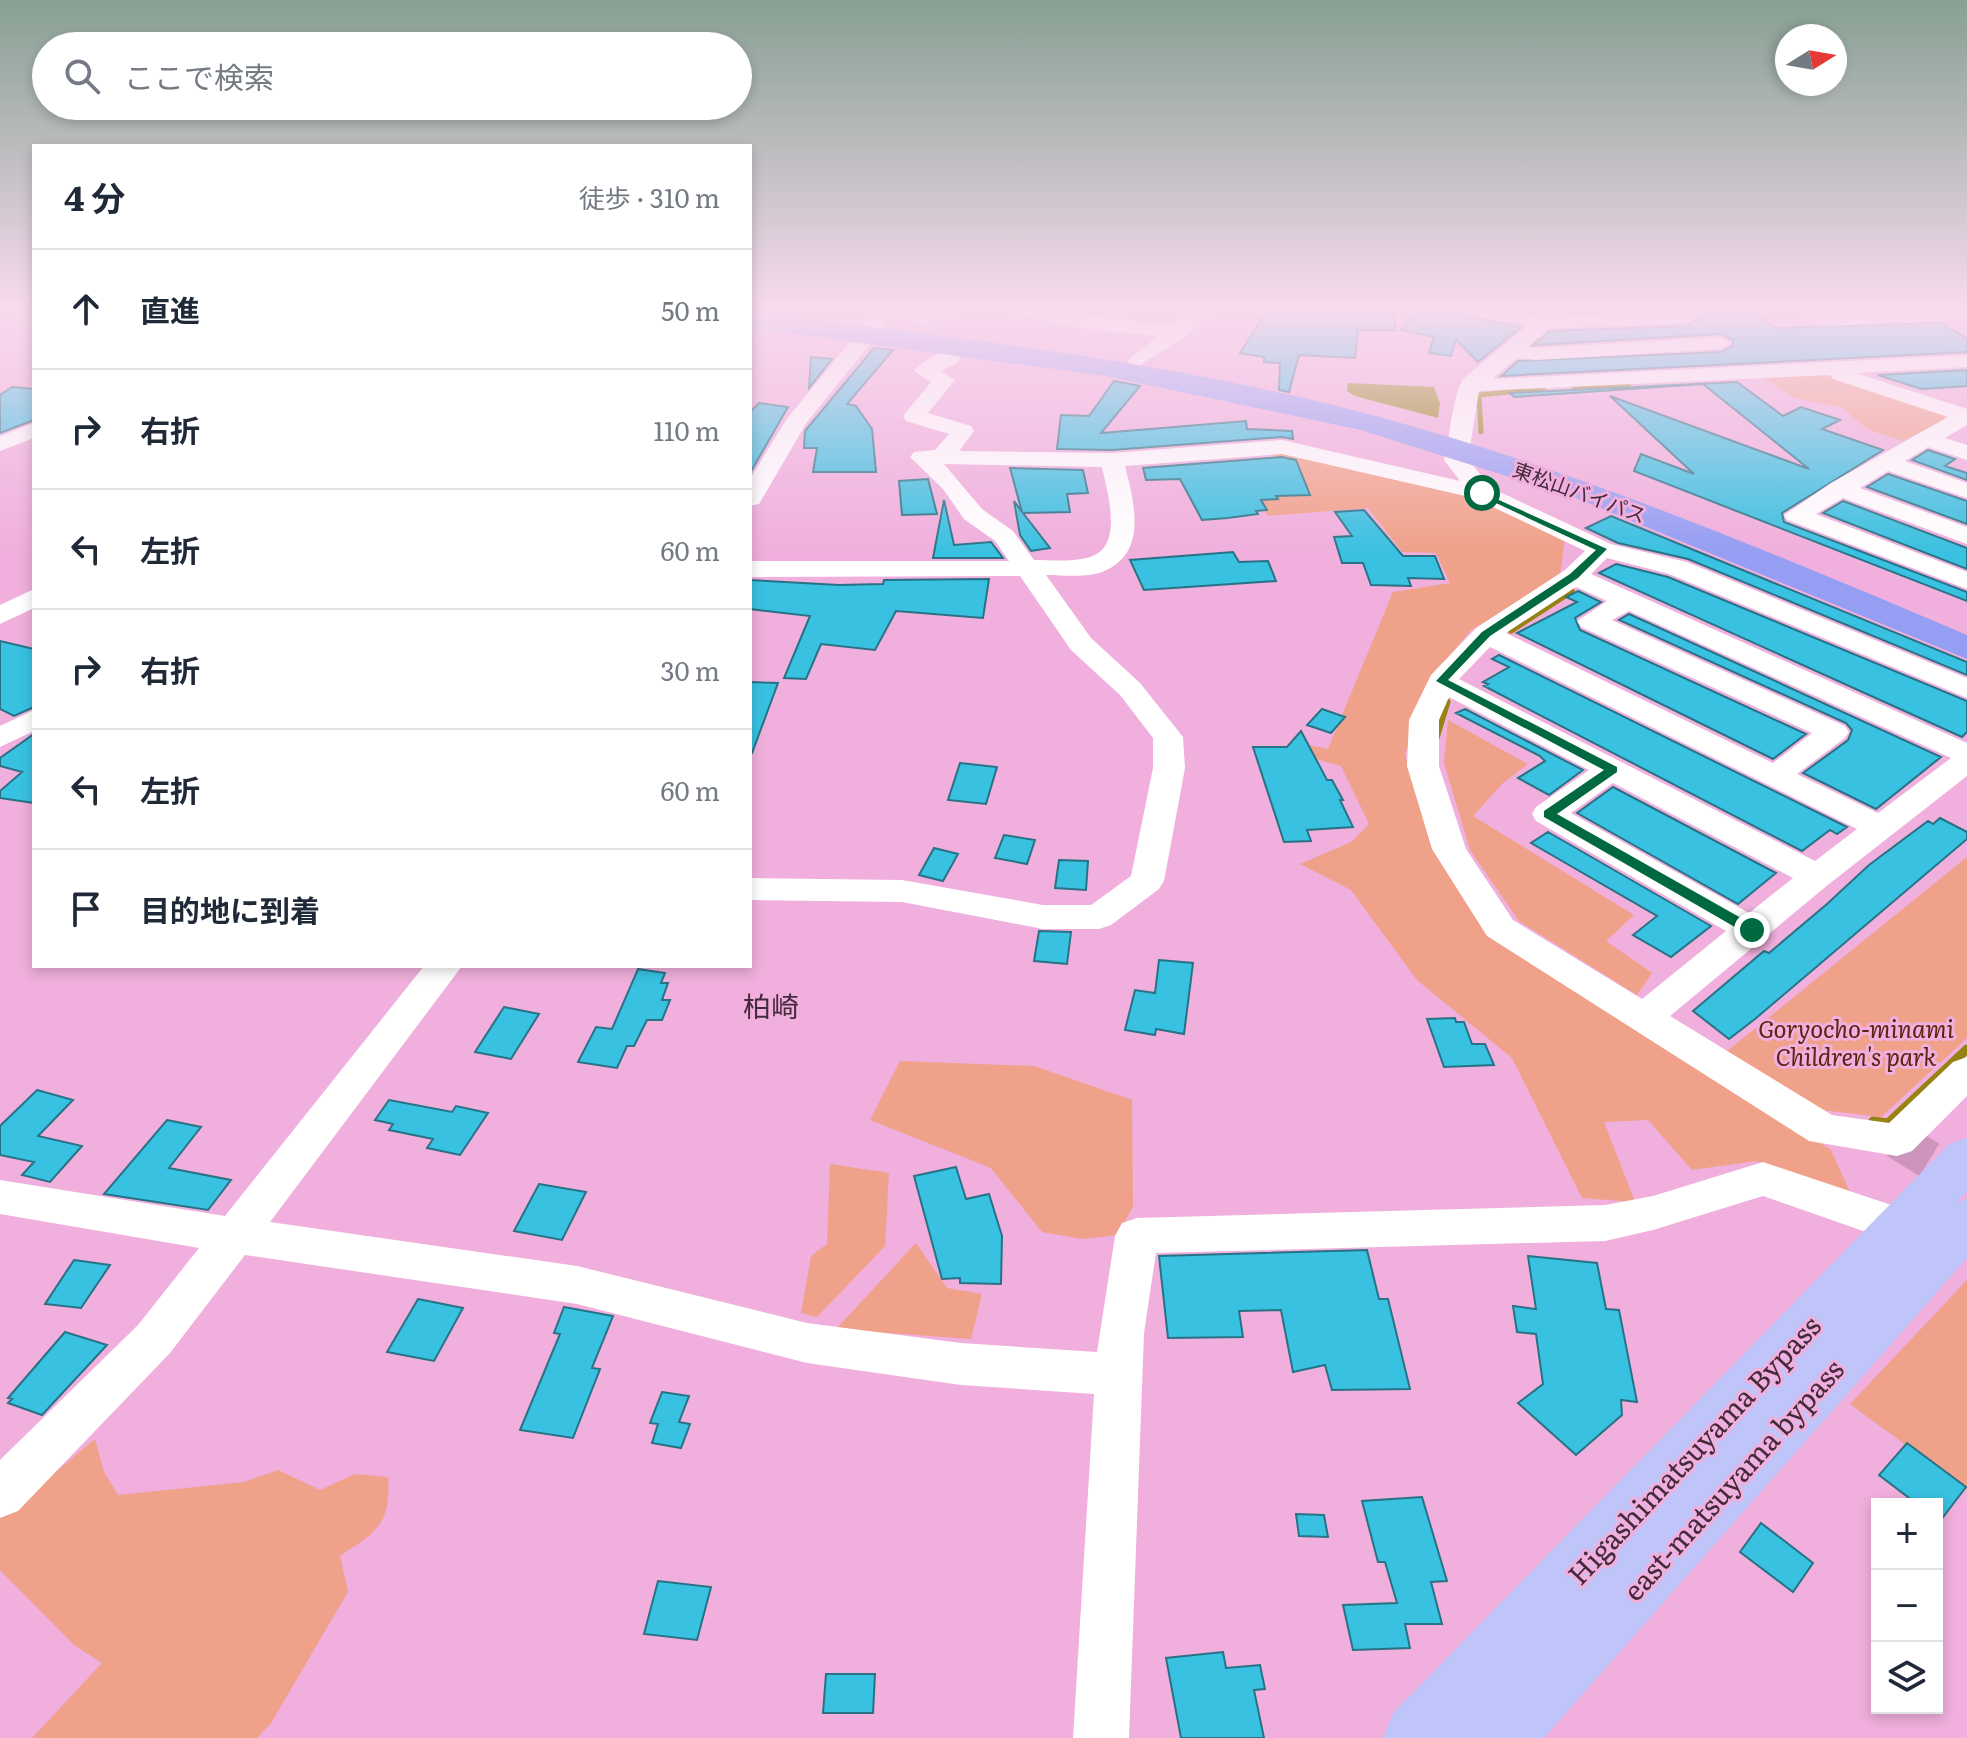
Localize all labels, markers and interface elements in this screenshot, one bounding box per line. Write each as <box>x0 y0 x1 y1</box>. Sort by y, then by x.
north arrow <box>1775 24 1847 96</box>
search box <box>32 32 752 120</box>
icon: search <box>60 54 104 98</box>
text: ここで検索 <box>124 54 274 98</box>
text: 4 分 <box>64 171 125 221</box>
text: 徒歩 · 310 m <box>579 177 720 216</box>
icon: ahead <box>64 287 108 331</box>
text: 直進 <box>140 287 200 331</box>
text: 50 m <box>661 290 720 329</box>
icon: right <box>64 407 108 451</box>
text: 右折 <box>140 407 200 451</box>
text: 110 m <box>653 410 720 449</box>
street label: 東松山バイパス <box>1509 453 1651 529</box>
route start <box>1464 475 1500 511</box>
icon: left <box>64 527 108 571</box>
text: 左折 <box>140 527 200 571</box>
text: 60 m <box>661 530 720 569</box>
icon: right <box>64 647 108 691</box>
text: 右折 <box>140 647 200 691</box>
text: 30 m <box>660 650 720 689</box>
icon: left <box>64 767 108 811</box>
text: 左折 <box>140 767 200 811</box>
text: 60 m <box>661 770 720 809</box>
icon: arrive <box>64 887 108 931</box>
text: 目的地に到着 <box>140 887 320 931</box>
route end <box>1734 912 1770 948</box>
district label: 柏崎 <box>743 984 799 1026</box>
park label: Goryocho-minami Children's park <box>1758 1010 1954 1073</box>
street label: Higashimatsuyama Bypass <box>1557 1305 1829 1593</box>
street label: east-matsuyama bypass <box>1612 1349 1852 1609</box>
map controls <box>1871 1498 1943 1714</box>
button: + <box>1871 1498 1943 1570</box>
button: − <box>1871 1570 1943 1642</box>
button: layers <box>1871 1642 1943 1714</box>

